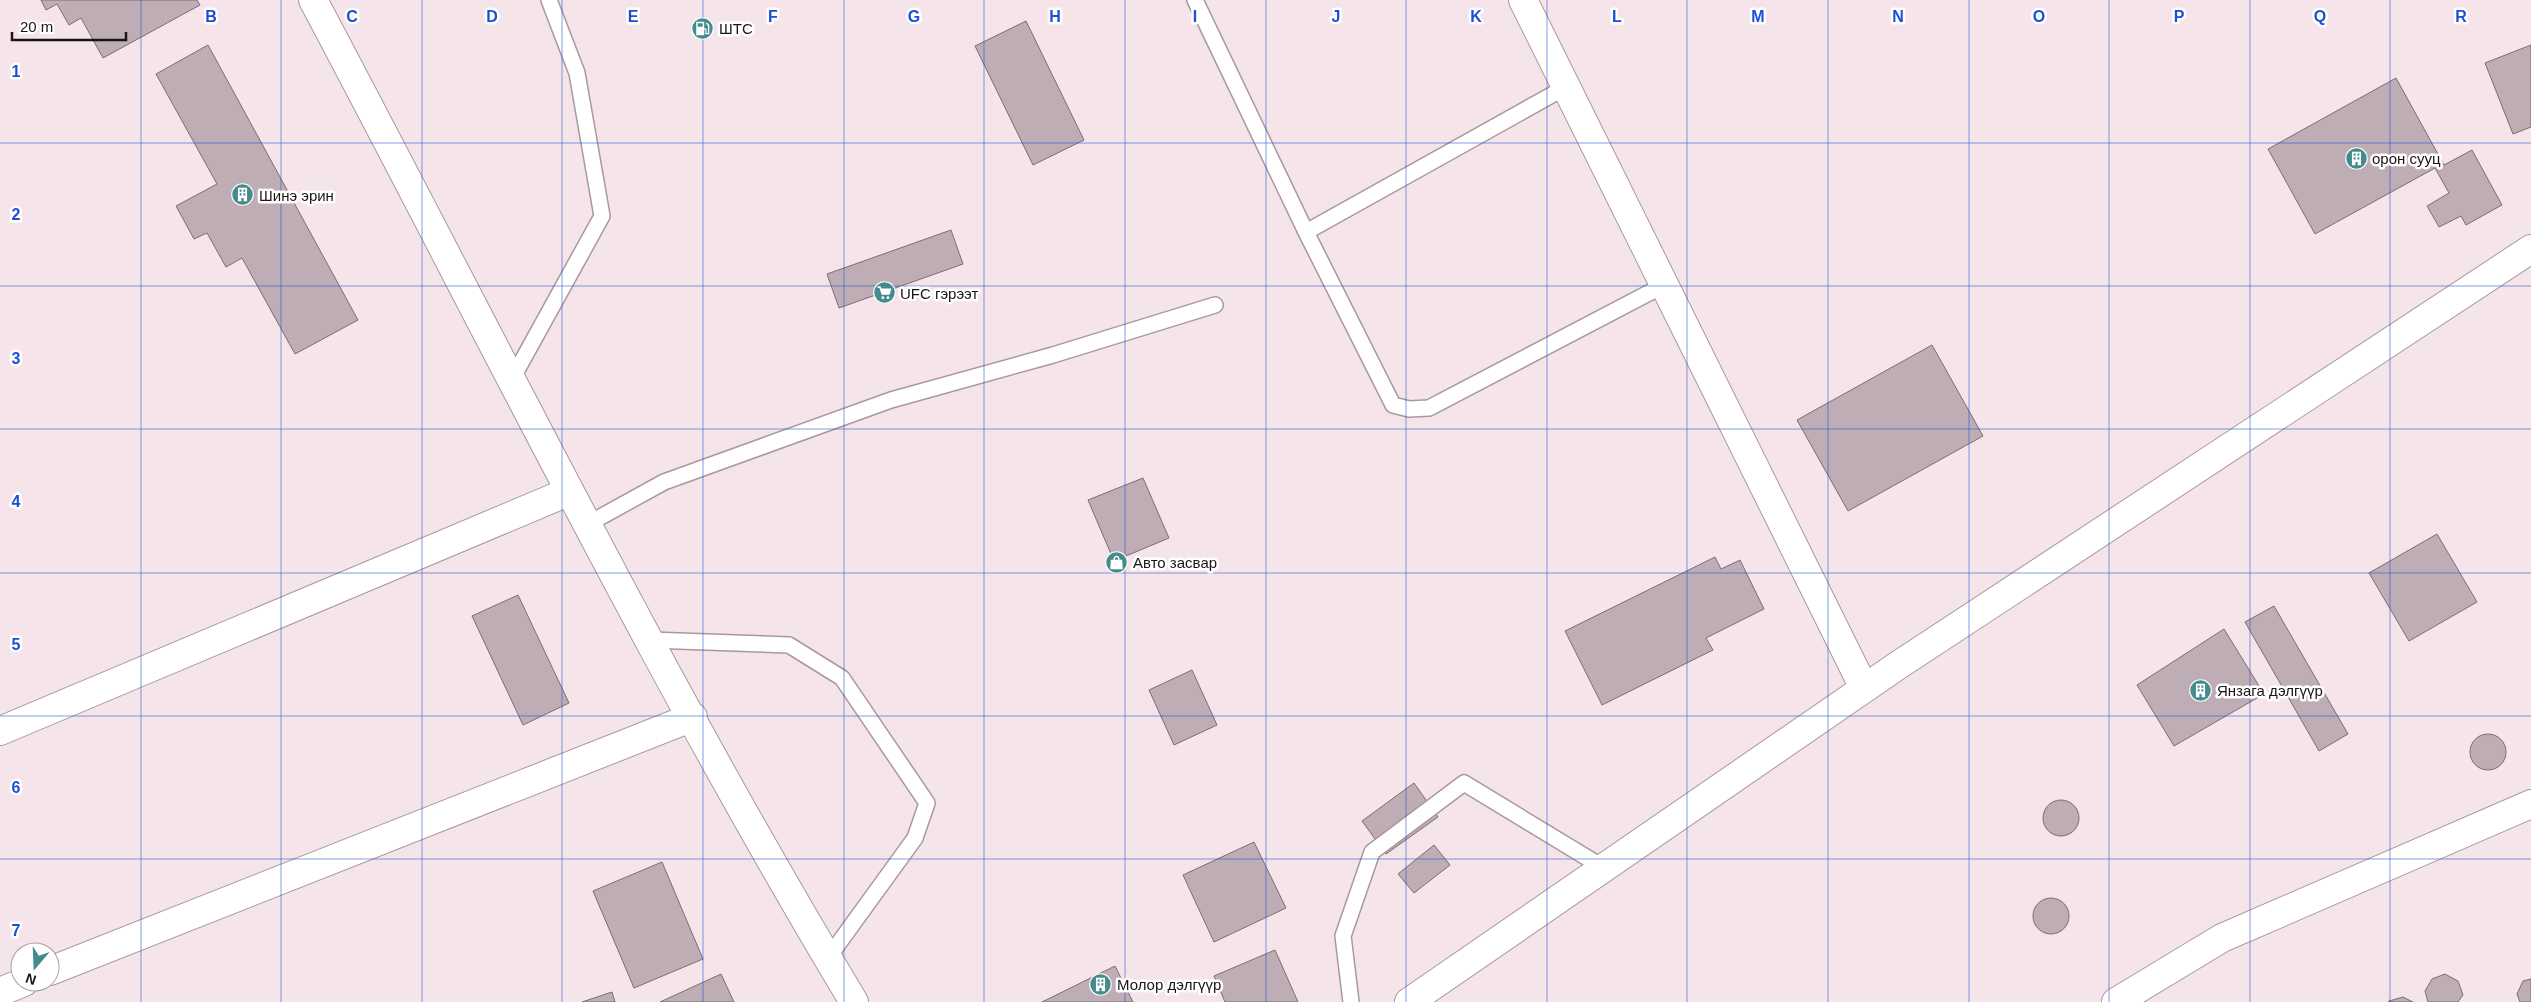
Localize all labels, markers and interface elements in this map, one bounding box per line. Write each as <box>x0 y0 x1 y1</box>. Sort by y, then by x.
text: B <box>205 8 217 25</box>
text: C <box>346 8 358 25</box>
text: D <box>486 8 498 25</box>
text: E <box>628 8 639 25</box>
text: F <box>768 8 778 25</box>
text: G <box>908 8 920 25</box>
text: H <box>1049 8 1061 25</box>
text: I <box>1193 8 1197 25</box>
text: J <box>1332 8 1340 25</box>
text: K <box>1470 8 1482 25</box>
text: L <box>1612 8 1622 25</box>
text: M <box>1751 8 1765 25</box>
text: N <box>1892 8 1904 25</box>
text: O <box>2033 8 2045 25</box>
text: P <box>2174 8 2185 25</box>
text: Q <box>2314 8 2326 25</box>
text: R <box>2455 8 2467 25</box>
scale bar <box>12 10 126 42</box>
fuel station icon: ШТС <box>691 16 715 40</box>
text: 20 m <box>20 18 53 35</box>
place label: ШТС <box>719 20 753 37</box>
text: 1 <box>12 63 21 80</box>
building icon: орон сууц <box>2344 146 2368 170</box>
place label: орон сууц <box>2372 150 2441 167</box>
building icon: Шинэ эрин <box>231 183 255 207</box>
place label: Шинэ эрин <box>259 187 334 204</box>
text: 2 <box>12 206 21 223</box>
supermarket icon: UFC гэрээт <box>872 281 896 305</box>
place label: UFC гэрээт <box>900 285 978 302</box>
text: 3 <box>12 350 21 367</box>
text: 4 <box>12 493 21 510</box>
shop icon: Авто засвар <box>1105 550 1129 574</box>
place label: Авто засвар <box>1133 554 1217 571</box>
text: 5 <box>12 636 21 653</box>
building icon: Янзага дэлгүүр <box>2189 678 2213 702</box>
place label: Янзага дэлгүүр <box>2217 682 2323 699</box>
text: 6 <box>12 779 21 796</box>
text: 7 <box>12 922 21 939</box>
north arrow <box>10 942 60 992</box>
text: N <box>23 970 38 989</box>
building icon: Молор дэлгүүр <box>1089 972 1113 996</box>
place label: Молор дэлгүүр <box>1117 976 1221 993</box>

